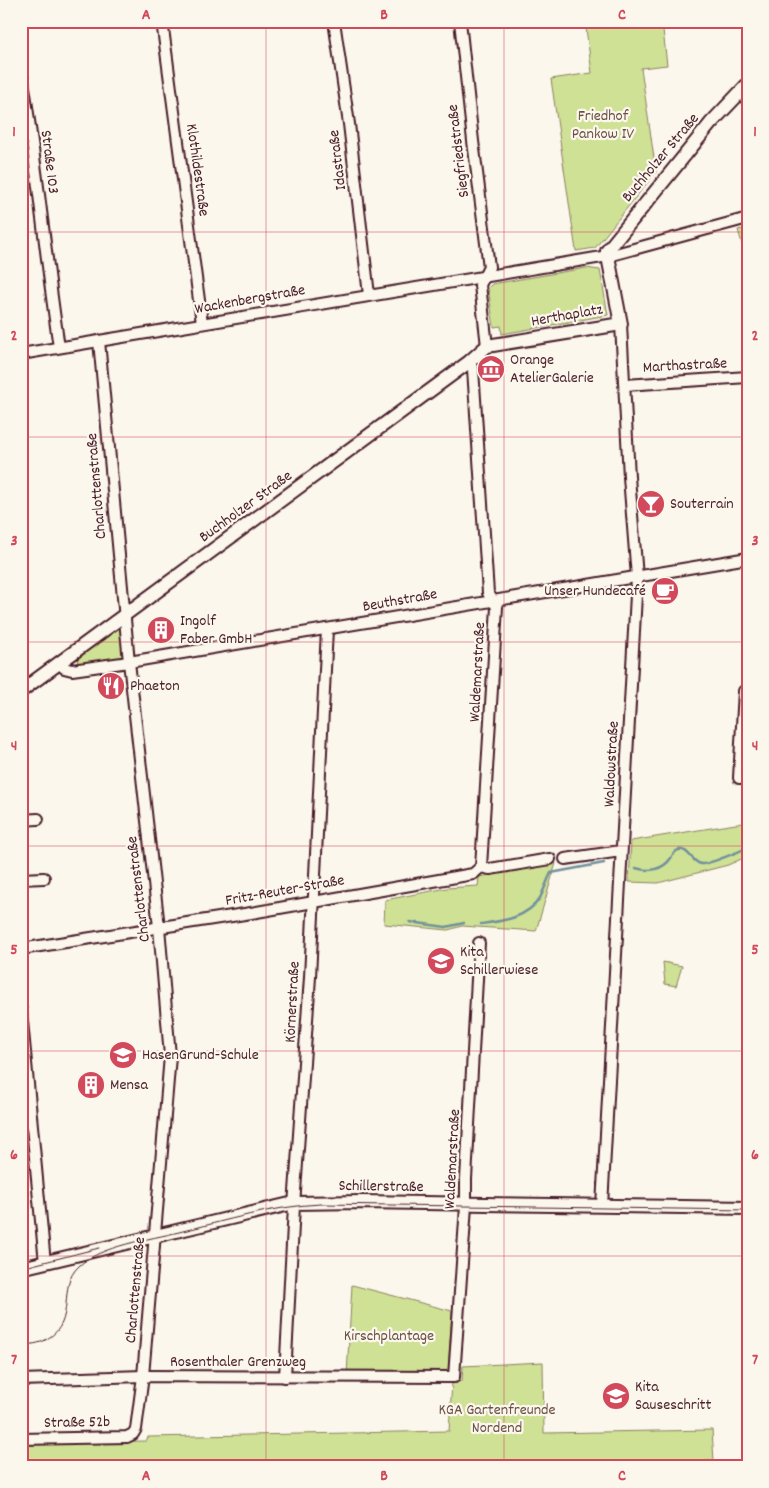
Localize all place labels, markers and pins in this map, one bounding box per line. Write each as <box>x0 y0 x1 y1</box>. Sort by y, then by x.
place label: Orange AtelierGalerie <box>510 349 594 390</box>
museum icon: Orange AtelierGalerie <box>476 354 506 384</box>
bar icon: Souterrain <box>636 489 666 519</box>
place label: Souterrain <box>670 493 734 516</box>
cafe icon: Unser Hundecafé <box>650 576 680 606</box>
place label: Unser Hundecafé <box>544 580 646 603</box>
place label: Ingolf Faber GmbH <box>180 610 252 651</box>
building icon: Ingolf Faber GmbH <box>146 615 176 645</box>
restaurant icon: Phaeton <box>96 671 126 701</box>
place label: Phaeton <box>130 675 180 698</box>
place label: Kita Schillerwiese <box>460 941 538 982</box>
school or university icon: Kita Schillerwiese <box>426 946 456 976</box>
school or university icon: HasenGrund-Schule <box>108 1040 138 1070</box>
place label: HasenGrund-Schule <box>142 1044 259 1067</box>
building icon: Mensa <box>76 1070 106 1100</box>
place label: Mensa <box>110 1074 149 1097</box>
place label: Kita Sauseschritt <box>635 1376 711 1417</box>
school or university icon: Kita Sauseschritt <box>601 1381 631 1411</box>

